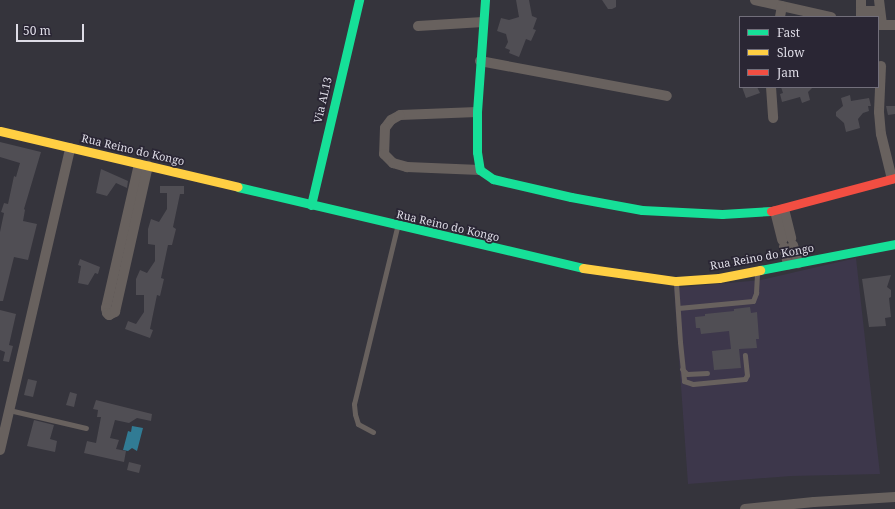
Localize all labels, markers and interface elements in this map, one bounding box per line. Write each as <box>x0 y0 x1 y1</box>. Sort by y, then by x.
scale bar <box>18 16 86 42</box>
legend <box>739 16 879 88</box>
text: 50 m <box>23 22 51 39</box>
text: Fast <box>777 24 800 41</box>
text: Slow <box>777 44 805 61</box>
text: Jam <box>777 64 799 81</box>
street label: Via AL13 <box>311 76 335 124</box>
street label: Rua Reino do Kongo <box>80 132 186 168</box>
street label: Rua Reino do Kongo <box>395 208 501 244</box>
street label: Rua Reino do Kongo <box>709 241 815 273</box>

